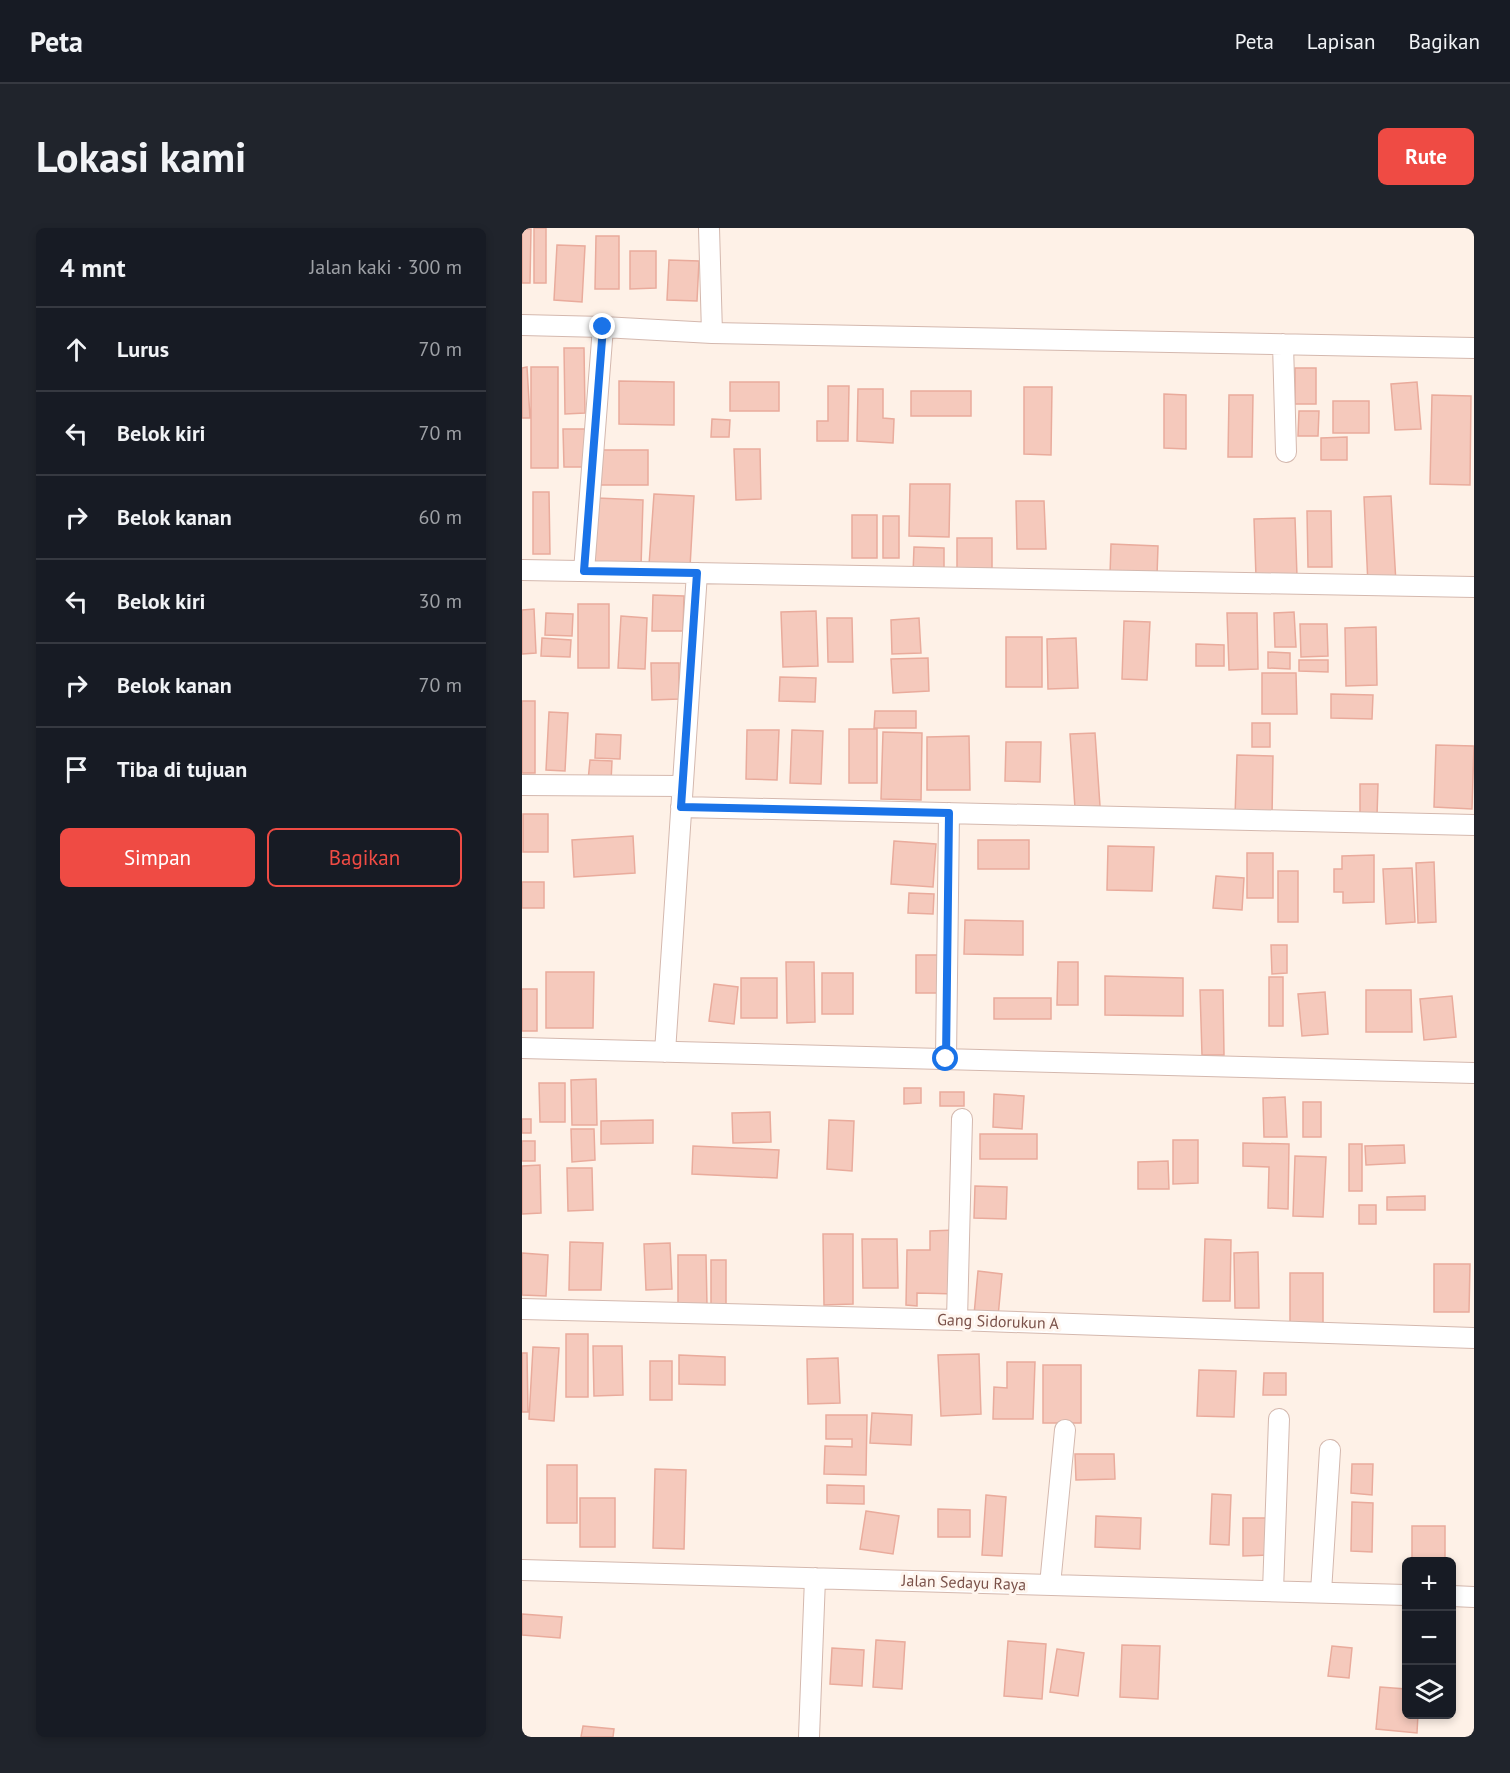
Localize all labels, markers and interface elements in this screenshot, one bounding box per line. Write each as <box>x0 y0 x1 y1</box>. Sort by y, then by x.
text: Peta <box>30 23 83 60</box>
text: Peta <box>1235 28 1274 55</box>
text: Lapisan <box>1307 28 1375 55</box>
text: Bagikan <box>1408 28 1480 55</box>
button: Rute <box>1378 128 1474 185</box>
text: Lokasi kami <box>36 129 246 184</box>
text: 4 mnt <box>60 251 126 284</box>
text: Jalan kaki · 300 m <box>309 254 462 280</box>
route end <box>589 313 615 339</box>
icon: ahead <box>60 333 93 366</box>
text: Lurus <box>117 335 169 363</box>
text: 70 m <box>419 336 462 362</box>
icon: left <box>60 417 93 450</box>
text: Belok kiri <box>117 419 206 447</box>
text: 70 m <box>419 420 462 446</box>
icon: right <box>60 501 93 534</box>
text: Belok kanan <box>117 503 232 531</box>
text: 60 m <box>419 504 462 530</box>
icon: left <box>60 585 93 618</box>
text: Belok kiri <box>117 587 206 615</box>
text: 30 m <box>419 588 462 614</box>
icon: right <box>60 669 93 702</box>
text: Belok kanan <box>117 671 232 699</box>
text: 70 m <box>419 672 462 698</box>
icon: arrive <box>60 753 93 786</box>
text: Tiba di tujuan <box>117 755 247 783</box>
button: Simpan <box>60 828 255 887</box>
button: Bagikan <box>267 828 462 887</box>
route start <box>932 1045 958 1071</box>
street label: Gang Sidorukun A <box>937 1309 1060 1333</box>
map controls <box>1402 1557 1456 1719</box>
button: + <box>1402 1557 1456 1611</box>
street label: Jalan Sedayu Raya <box>900 1570 1027 1594</box>
button: − <box>1402 1611 1456 1665</box>
button: layers <box>1402 1665 1456 1719</box>

